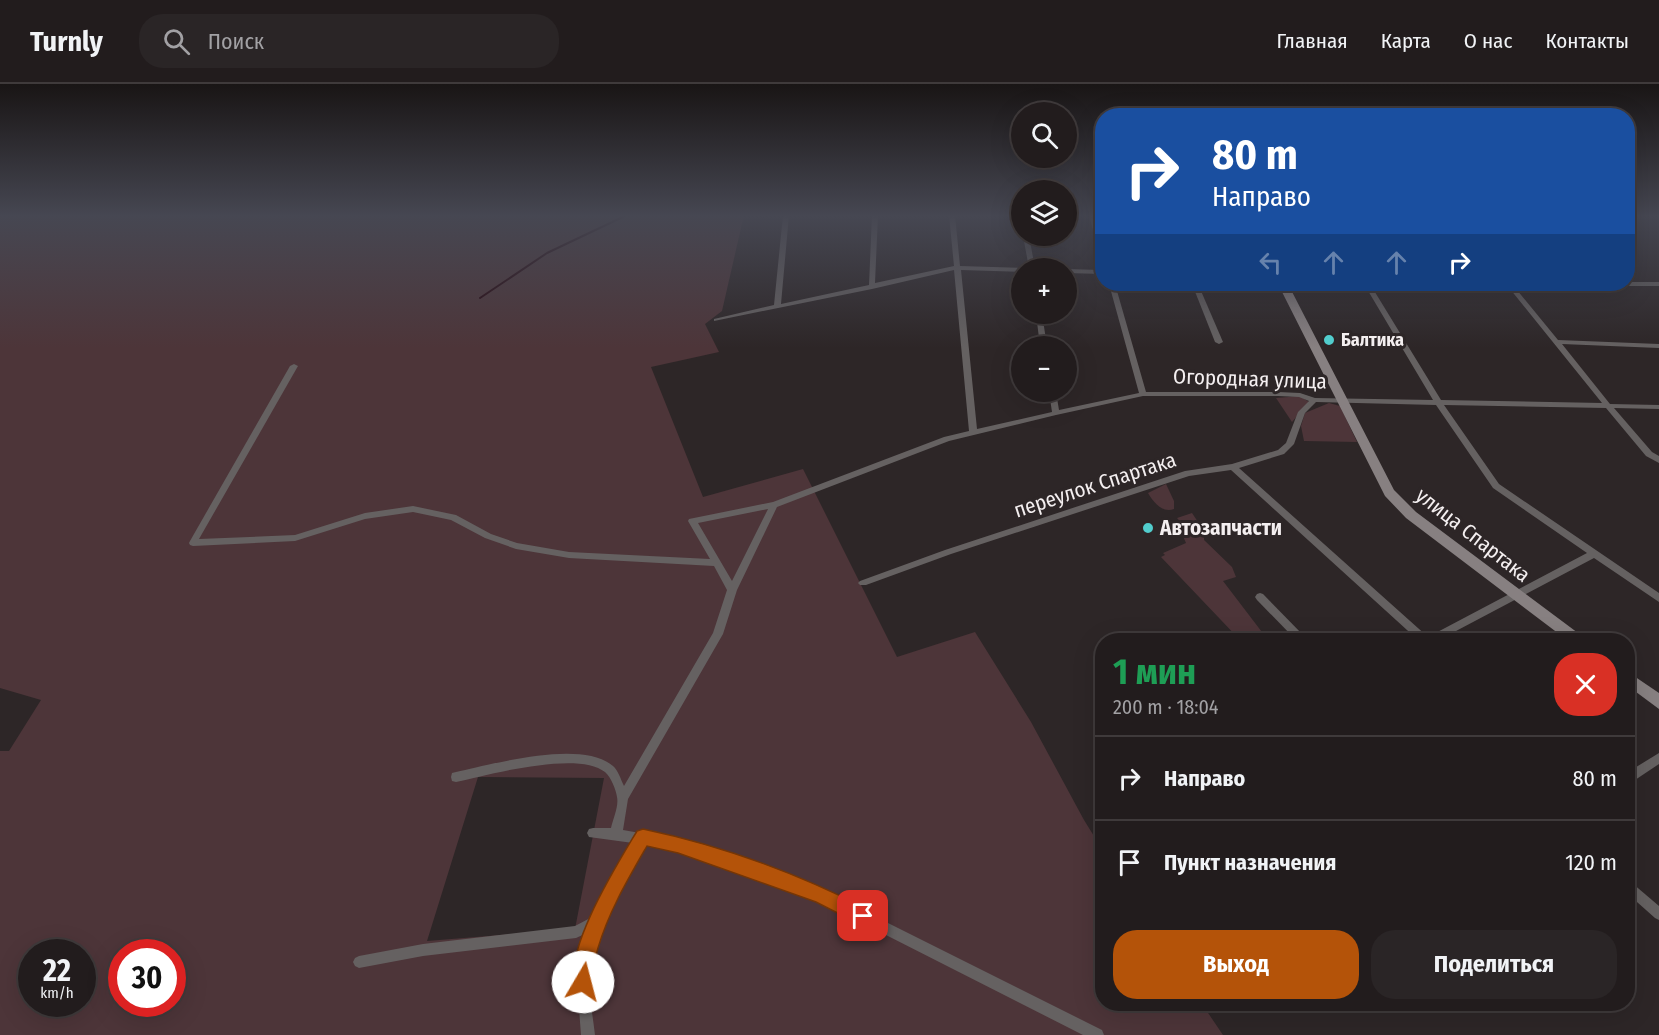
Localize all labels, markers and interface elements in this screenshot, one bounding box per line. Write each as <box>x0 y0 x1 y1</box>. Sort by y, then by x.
search box <box>139 14 559 68</box>
text: Turnly <box>30 25 103 58</box>
icon: search <box>160 25 193 58</box>
text: Поиск <box>208 28 264 55</box>
text: Главная <box>1277 28 1348 54</box>
text: Карта <box>1381 28 1431 54</box>
text: О нас <box>1464 28 1512 54</box>
text: Контакты <box>1545 28 1629 54</box>
map controls <box>1011 102 1077 402</box>
button: search <box>1011 102 1077 168</box>
text: 80 m <box>1212 130 1298 180</box>
icon: right <box>1113 132 1191 210</box>
button: layers <box>1011 180 1077 246</box>
text: Направо <box>1212 181 1311 213</box>
icon: left <box>1254 246 1287 279</box>
icon: ahead <box>1317 246 1350 279</box>
icon: ahead <box>1380 246 1413 279</box>
icon: right <box>1443 246 1476 279</box>
button: + <box>1011 258 1077 324</box>
place label: Балтика <box>1341 329 1404 351</box>
marker: Балтика <box>1322 333 1336 347</box>
button: − <box>1011 336 1077 402</box>
street label: Огородная улица <box>1173 363 1327 395</box>
street label: переулок Спартака <box>1011 447 1179 523</box>
street label: улица Спартака <box>1411 482 1535 588</box>
place label: Автозапчасти <box>1159 515 1282 541</box>
marker: Автозапчасти <box>1141 521 1155 535</box>
text: 1 мин <box>1113 650 1196 694</box>
button: close <box>1554 653 1617 716</box>
text: 200 m · 18:04 <box>1113 695 1219 719</box>
icon: right <box>1113 762 1146 795</box>
text: Направо <box>1164 765 1245 792</box>
text: 80 m <box>1572 765 1617 792</box>
icon: arrive <box>1113 846 1146 879</box>
text: Пункт назначения <box>1164 849 1336 876</box>
text: 120 m <box>1565 849 1617 876</box>
pin <box>837 890 888 941</box>
icon: arrive <box>846 899 879 932</box>
button: Выход <box>1113 930 1359 999</box>
button: Поделиться <box>1371 930 1617 999</box>
speed limit sign: 30 <box>108 939 186 1017</box>
position arrow <box>551 950 615 1014</box>
text: 22 <box>43 953 71 989</box>
text: km/h <box>40 984 74 1002</box>

